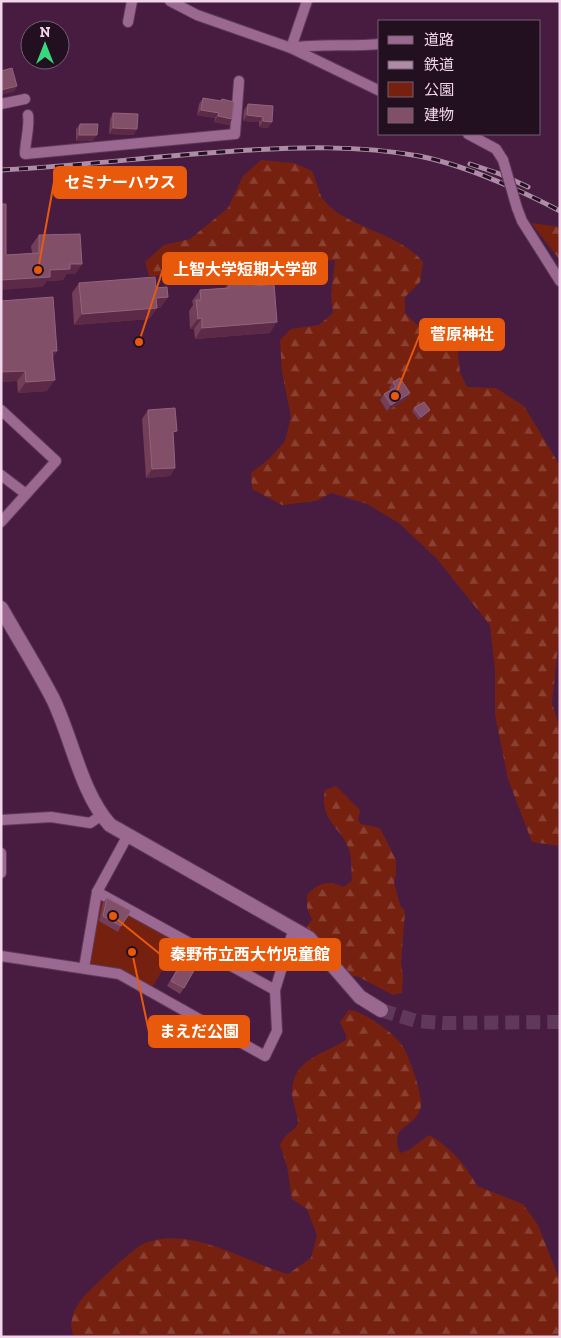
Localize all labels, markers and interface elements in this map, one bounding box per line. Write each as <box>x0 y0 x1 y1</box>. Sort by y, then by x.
north arrow <box>20 20 70 70</box>
legend <box>378 20 541 135</box>
text: N <box>40 24 51 41</box>
text: 道路 <box>424 31 454 49</box>
text: 鉄道 <box>424 56 454 74</box>
text: 公園 <box>424 81 454 99</box>
text: 建物 <box>424 106 454 124</box>
callout: セミナーハウス <box>54 167 186 198</box>
text: セミナーハウス <box>64 173 176 192</box>
callout: 上智大学短期大学部 <box>163 253 327 284</box>
text: 上智大学短期大学部 <box>173 260 317 279</box>
callout: 菅原神社 <box>420 319 504 350</box>
text: 菅原神社 <box>430 325 494 344</box>
callout: 秦野市立西大竹児童館 <box>160 939 340 970</box>
text: 秦野市立西大竹児童館 <box>170 945 330 964</box>
callout: まえだ公園 <box>149 1016 249 1047</box>
text: まえだ公園 <box>159 1022 239 1041</box>

